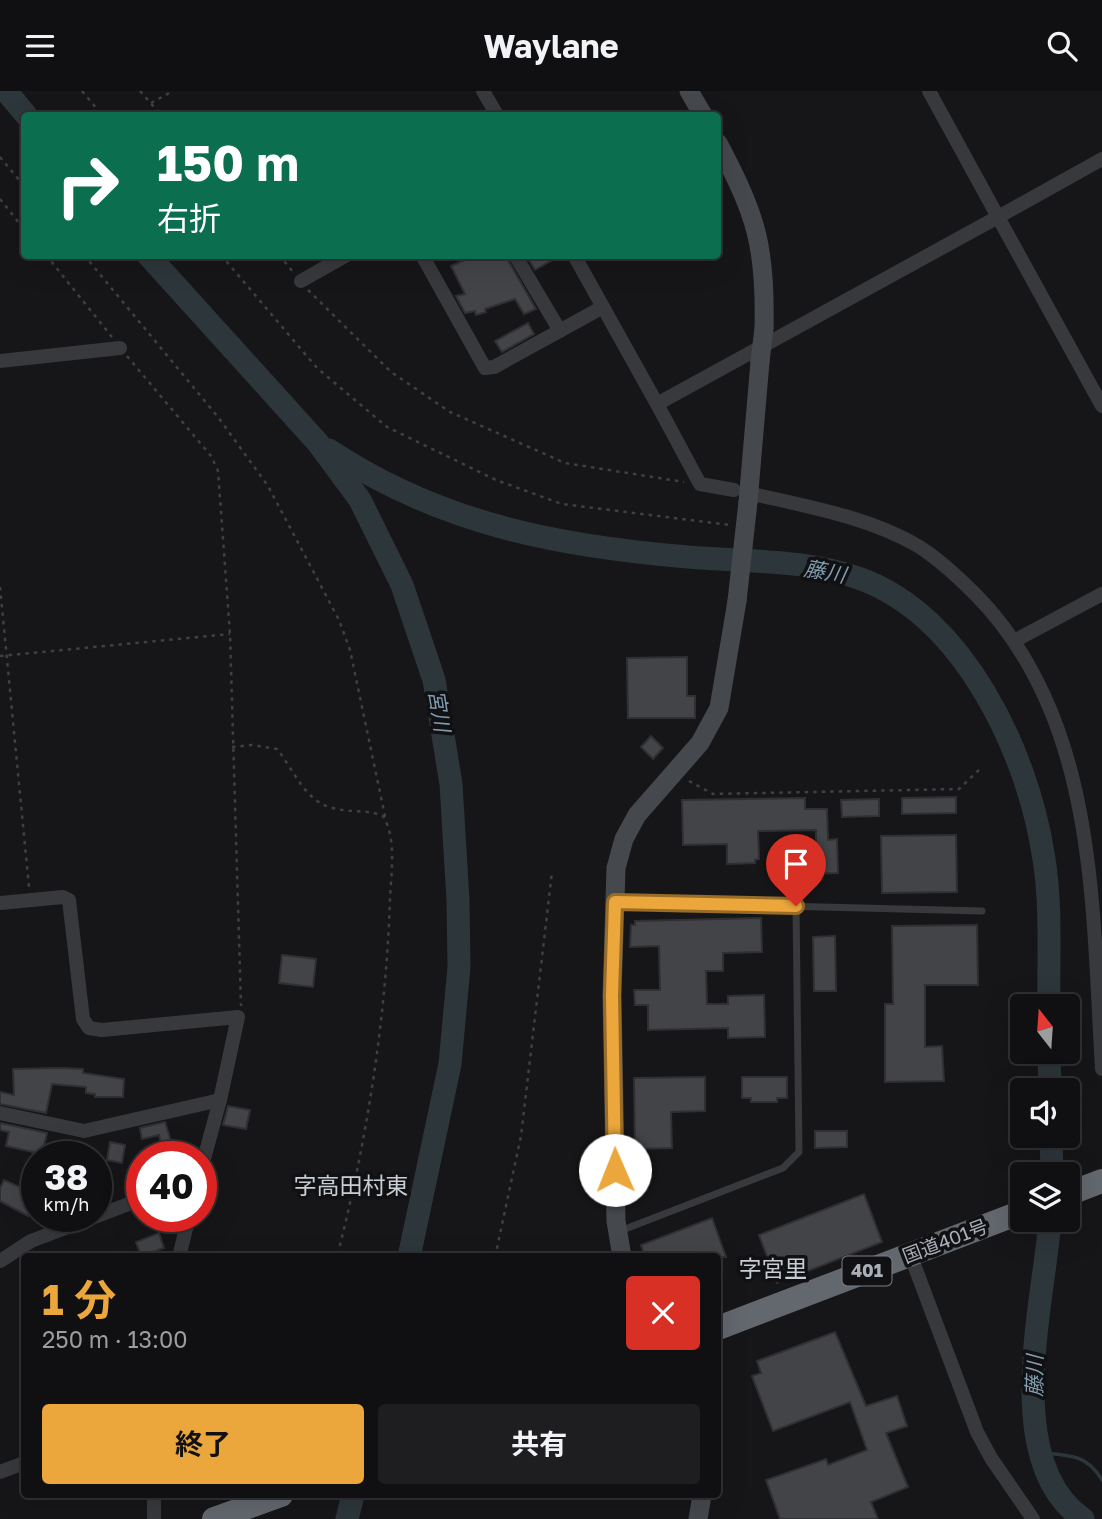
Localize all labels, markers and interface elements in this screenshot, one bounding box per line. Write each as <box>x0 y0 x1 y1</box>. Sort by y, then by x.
icon: menu <box>21 27 59 65</box>
text: Waylane <box>483 27 619 65</box>
icon: search <box>1043 27 1081 65</box>
text: 150 m <box>157 133 299 192</box>
icon: right <box>42 140 133 231</box>
text: 右折 <box>157 199 221 237</box>
water label: 藤川 <box>802 555 850 588</box>
water label: 宮川 <box>424 688 456 736</box>
pin <box>766 834 826 906</box>
icon: arrive <box>777 845 815 883</box>
north arrow <box>1010 994 1080 1064</box>
map controls <box>1010 994 1080 1232</box>
button: sound <box>1010 1078 1080 1148</box>
position arrow <box>578 1133 652 1207</box>
speed limit sign: 40 <box>126 1141 217 1232</box>
text: 38 <box>45 1156 88 1198</box>
button: layers <box>1010 1162 1080 1232</box>
district label: 字高田村東 <box>294 1171 409 1199</box>
text: km/h <box>44 1193 89 1215</box>
street label: 国道401号 <box>899 1214 991 1267</box>
district label: 字宮里 <box>739 1254 808 1282</box>
road number: 401 <box>842 1257 892 1286</box>
text: 1 分 <box>42 1274 116 1324</box>
button: close <box>626 1276 700 1350</box>
text: 250 m · 13:00 <box>42 1325 187 1353</box>
water label: 藤川 <box>1021 1353 1047 1397</box>
button: 終了 <box>42 1404 364 1484</box>
button: 共有 <box>378 1404 700 1484</box>

